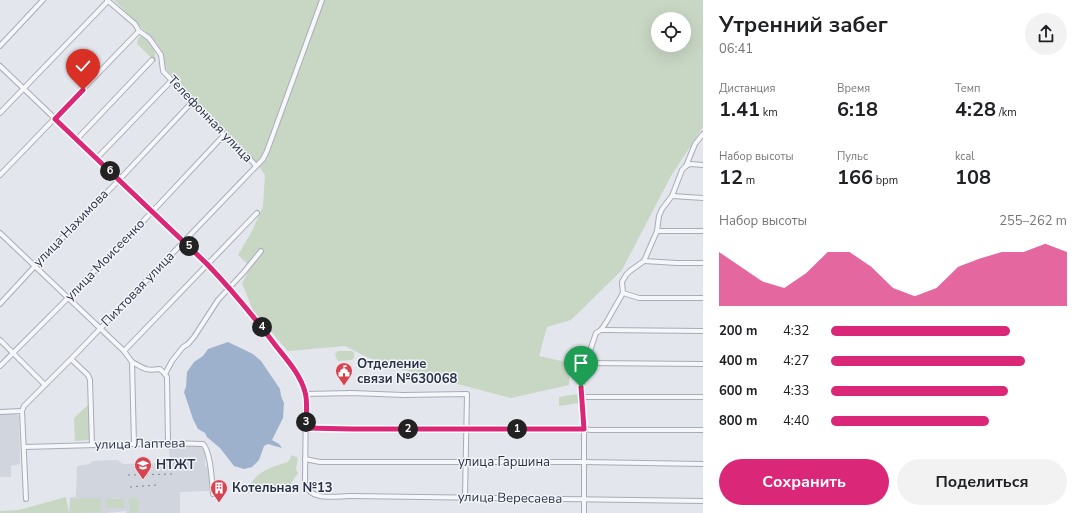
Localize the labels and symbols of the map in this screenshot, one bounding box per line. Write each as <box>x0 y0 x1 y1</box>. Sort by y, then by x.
pin <box>66 49 100 90</box>
street label: Телефонная улица <box>164 71 256 167</box>
pin: 6 <box>100 161 120 181</box>
street label: улица Нахимова <box>29 185 113 271</box>
street label: улица Моисеенко <box>61 215 149 305</box>
pin: 5 <box>179 236 199 256</box>
street label: Пихтовая улица <box>97 247 179 331</box>
pin: 4 <box>252 317 272 337</box>
pin <box>564 346 598 387</box>
place label: Отделение связи №630068 <box>357 355 457 388</box>
public building icon: Отделение связи №630068 <box>334 361 354 386</box>
pin: 3 <box>296 412 316 432</box>
pin: 2 <box>398 419 418 439</box>
pin: 1 <box>507 419 527 439</box>
street label: улица Лаптева <box>94 434 186 454</box>
street label: улица Гаршина <box>458 453 550 471</box>
school or university icon: НТЖТ <box>133 455 153 480</box>
place label: НТЖТ <box>156 456 196 474</box>
building icon: Котельная №13 <box>209 478 229 503</box>
place label: Котельная №13 <box>232 479 333 497</box>
street label: улица Вересаева <box>458 488 562 508</box>

